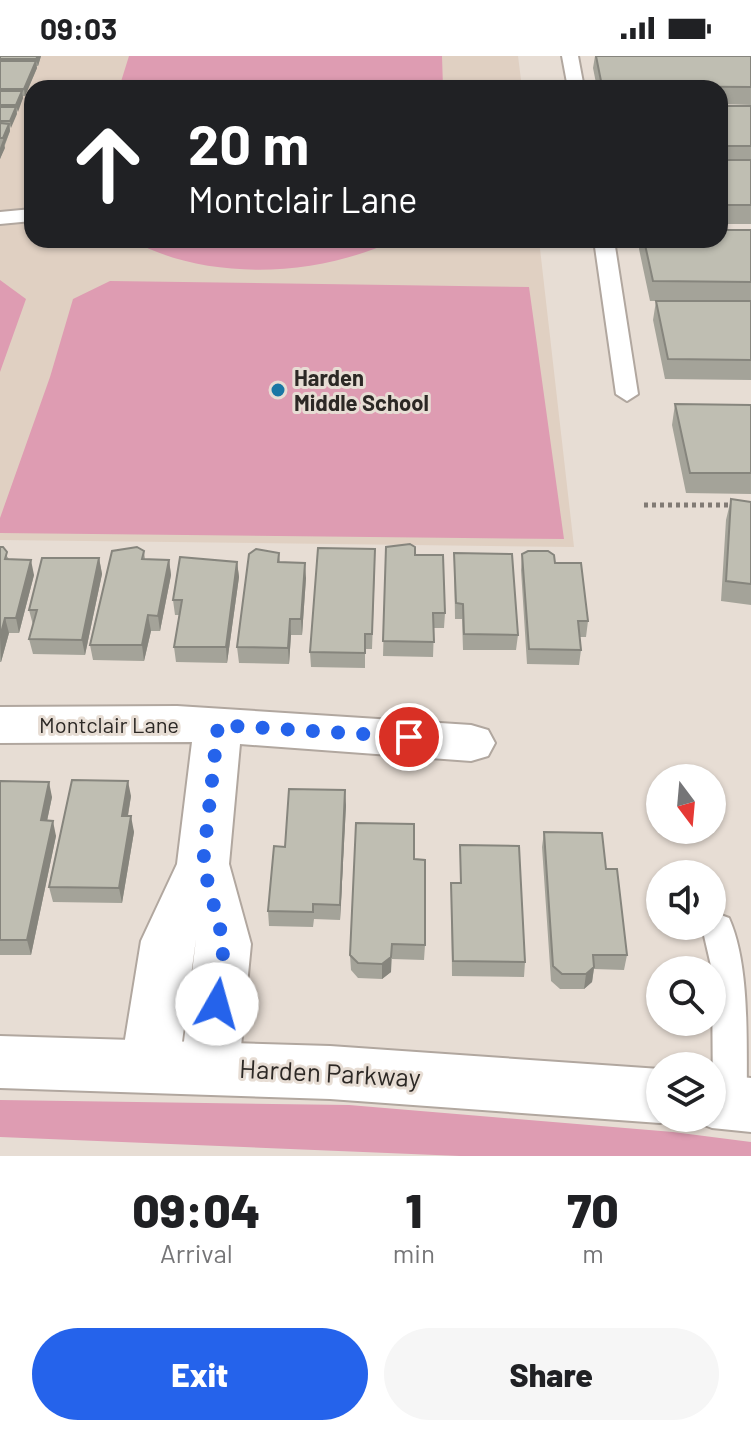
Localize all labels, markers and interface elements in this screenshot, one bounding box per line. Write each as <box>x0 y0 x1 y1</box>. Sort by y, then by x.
text: 09:03 <box>40 10 117 46</box>
text: 20 m <box>188 109 309 176</box>
icon: ahead <box>56 112 160 216</box>
text: Montclair Lane <box>188 177 417 220</box>
place label: Harden Middle School <box>294 364 429 415</box>
marker: Harden Middle School <box>269 381 287 399</box>
pin <box>375 703 443 771</box>
street label: Montclair Lane <box>39 711 179 737</box>
icon: arrive <box>387 715 431 759</box>
north arrow <box>646 764 726 844</box>
map controls <box>646 764 726 1132</box>
button: sound <box>646 860 726 940</box>
button: search <box>646 956 726 1036</box>
position arrow <box>175 962 259 1046</box>
street label: Harden Parkway <box>239 1052 421 1092</box>
button: layers <box>646 1052 726 1132</box>
text: 09:04 <box>132 1180 261 1238</box>
text: 1 <box>405 1180 422 1238</box>
text: 70 <box>567 1180 619 1238</box>
text: Arrival <box>160 1237 233 1268</box>
text: min <box>393 1237 435 1268</box>
text: m <box>582 1237 604 1268</box>
button: Exit <box>32 1328 368 1420</box>
button: Share <box>384 1328 719 1420</box>

